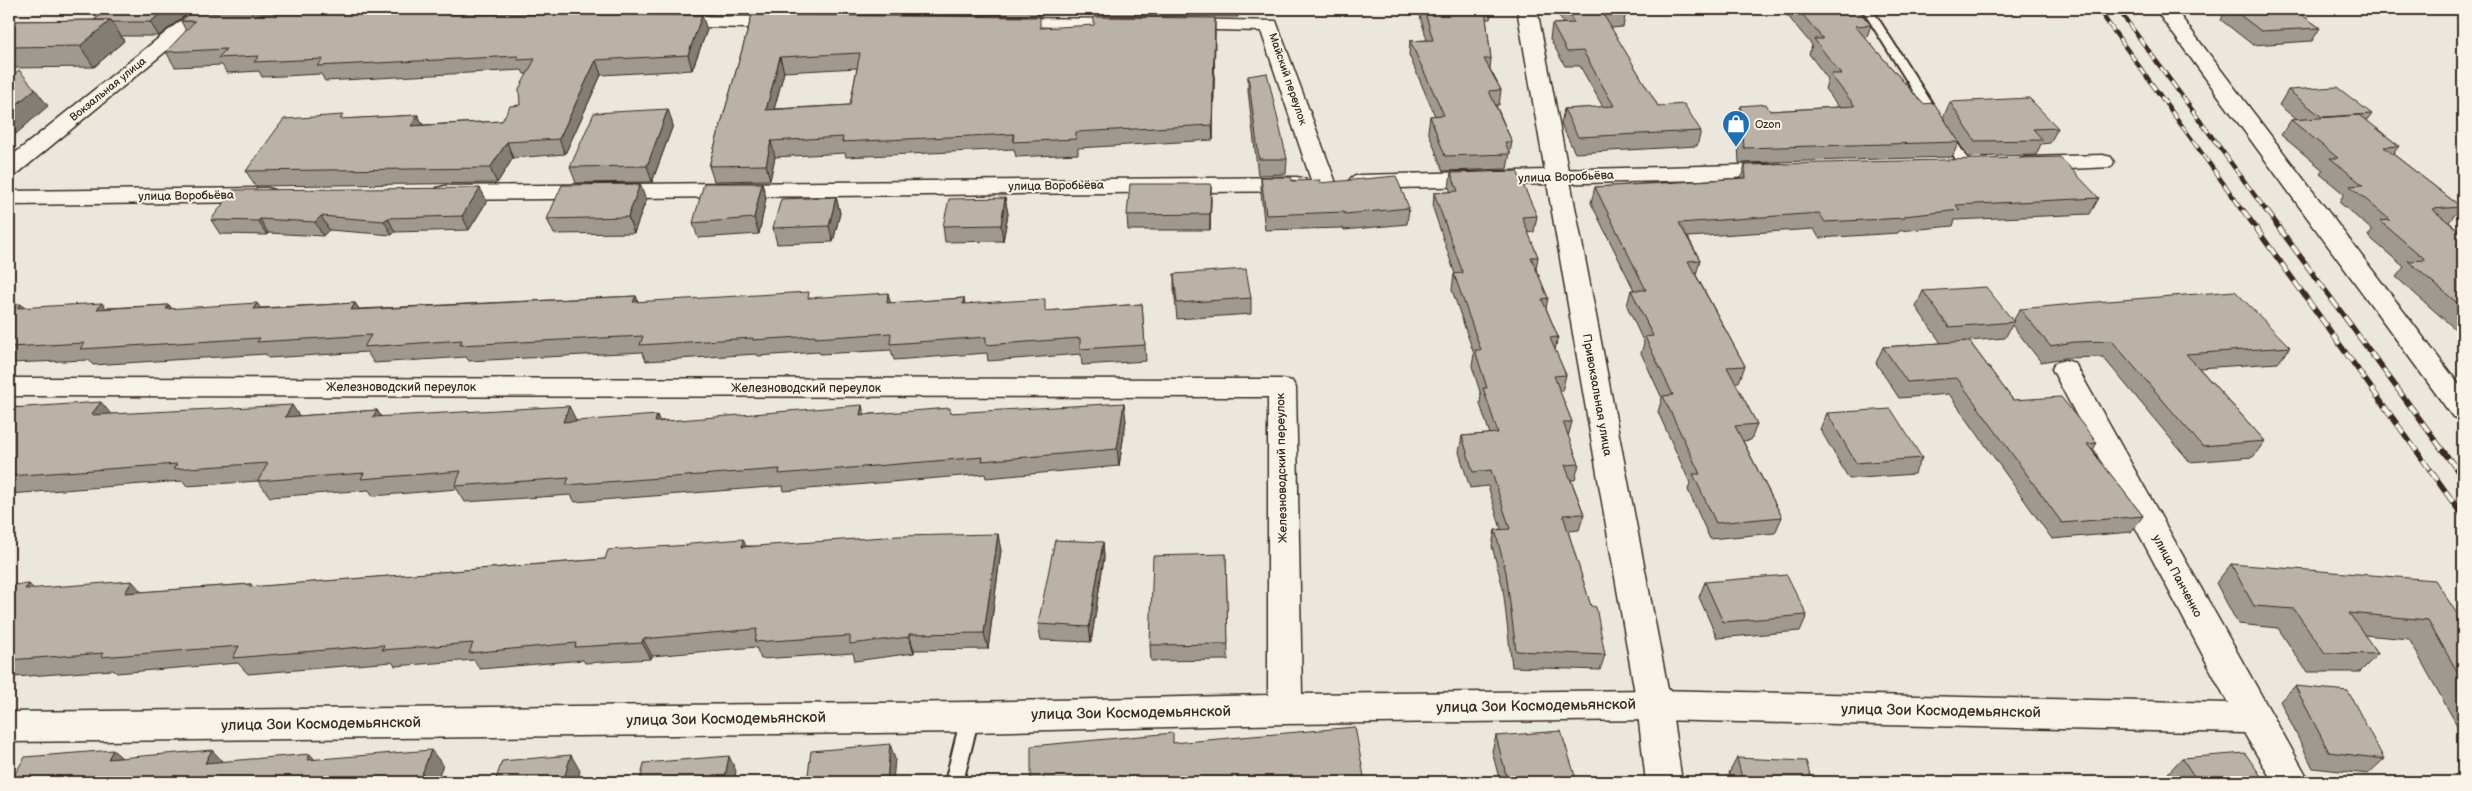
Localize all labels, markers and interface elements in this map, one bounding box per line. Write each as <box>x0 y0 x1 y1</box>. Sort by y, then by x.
street label: Майский переулок <box>1266 31 1310 127</box>
street label: Вокзальная улица <box>67 54 149 124</box>
shop icon: Ozon <box>1721 109 1751 148</box>
place label: Ozon <box>1755 118 1781 131</box>
street label: улица Воробьёва <box>1518 168 1614 186</box>
street label: улица Воробьёва <box>1008 178 1104 194</box>
street label: улица Воробьёва <box>138 188 234 204</box>
street label: Привокзальная улица <box>1579 333 1615 457</box>
street label: Железноводский переулок <box>326 380 477 395</box>
street label: Железноводский переулок <box>731 381 882 396</box>
street label: Железноводский переулок <box>1273 392 1291 543</box>
street label: улица Панченко <box>2149 532 2205 620</box>
street label: улица Зои Космодемьянской <box>1436 695 1636 717</box>
street label: улица Зои Космодемьянской <box>1841 700 2041 722</box>
street label: улица Зои Космодемьянской <box>1031 702 1231 724</box>
street label: улица Зои Космодемьянской <box>626 708 826 730</box>
street label: улица Зои Космодемьянской <box>221 713 421 735</box>

